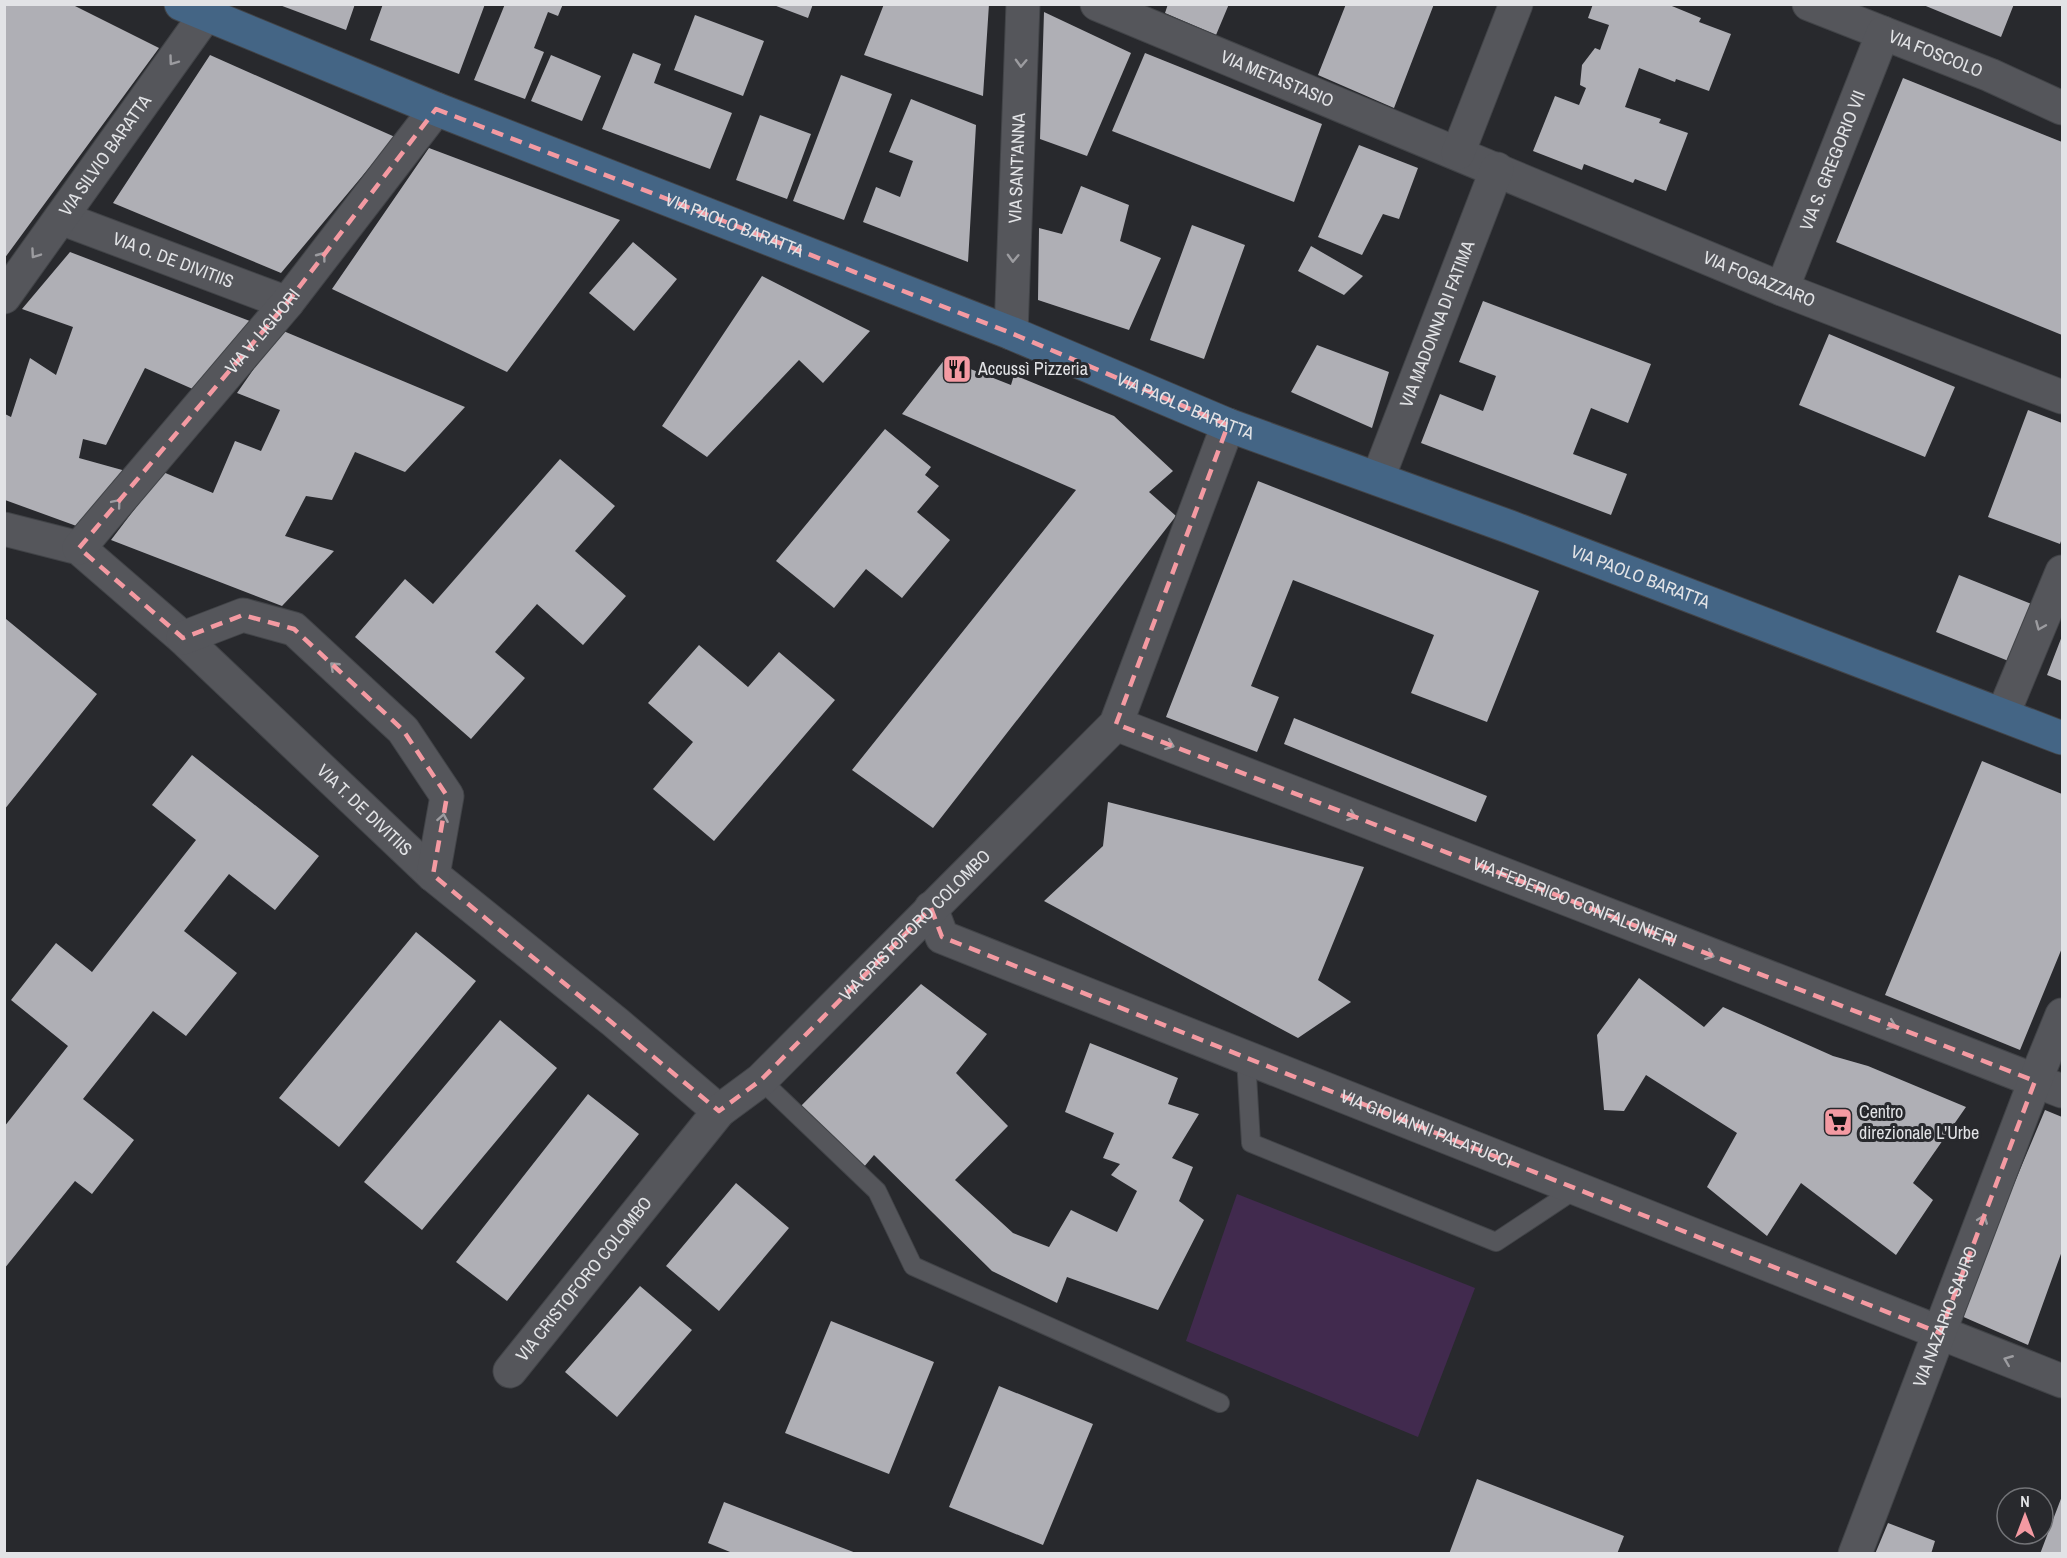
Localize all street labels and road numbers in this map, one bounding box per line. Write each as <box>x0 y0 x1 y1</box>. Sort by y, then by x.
street label: VIA FOSCOLO <box>1885 23 1987 83</box>
street label: VIA METASTASIO <box>1217 44 1338 113</box>
street label: VIA S. GREGORIO VII <box>1793 87 1871 234</box>
street label: VIA SILVIO BARATTA <box>53 89 157 221</box>
street label: VIA SANT'ANNA <box>1002 112 1031 224</box>
street label: VIA PAOLO BARATTA <box>662 186 808 263</box>
street label: VIA O. DE DIVITIIS <box>110 226 238 294</box>
street label: VIA MADONNA DI FATIMA <box>1393 237 1480 411</box>
street label: VIA FOGAZZARO <box>1699 245 1819 313</box>
street label: VIA V. LIGUORI <box>219 283 306 379</box>
street label: VIA PAOLO BARATTA <box>1113 366 1258 446</box>
street label: VIA PAOLO BARATTA <box>1567 538 1714 614</box>
street label: VIA T. DE DIVITIIS <box>312 758 418 861</box>
street label: VIA CRISTOFORO COLOMBO <box>834 844 996 1007</box>
street label: VIA FEDERICO CONFALONIERI <box>1469 850 1681 952</box>
street label: VIA GIOVANNI PALATUCCI <box>1337 1083 1516 1174</box>
street label: VIA CRISTOFORO COLOMBO <box>510 1191 657 1366</box>
street label: VIA NAZARIO SAURO <box>1907 1242 1983 1391</box>

